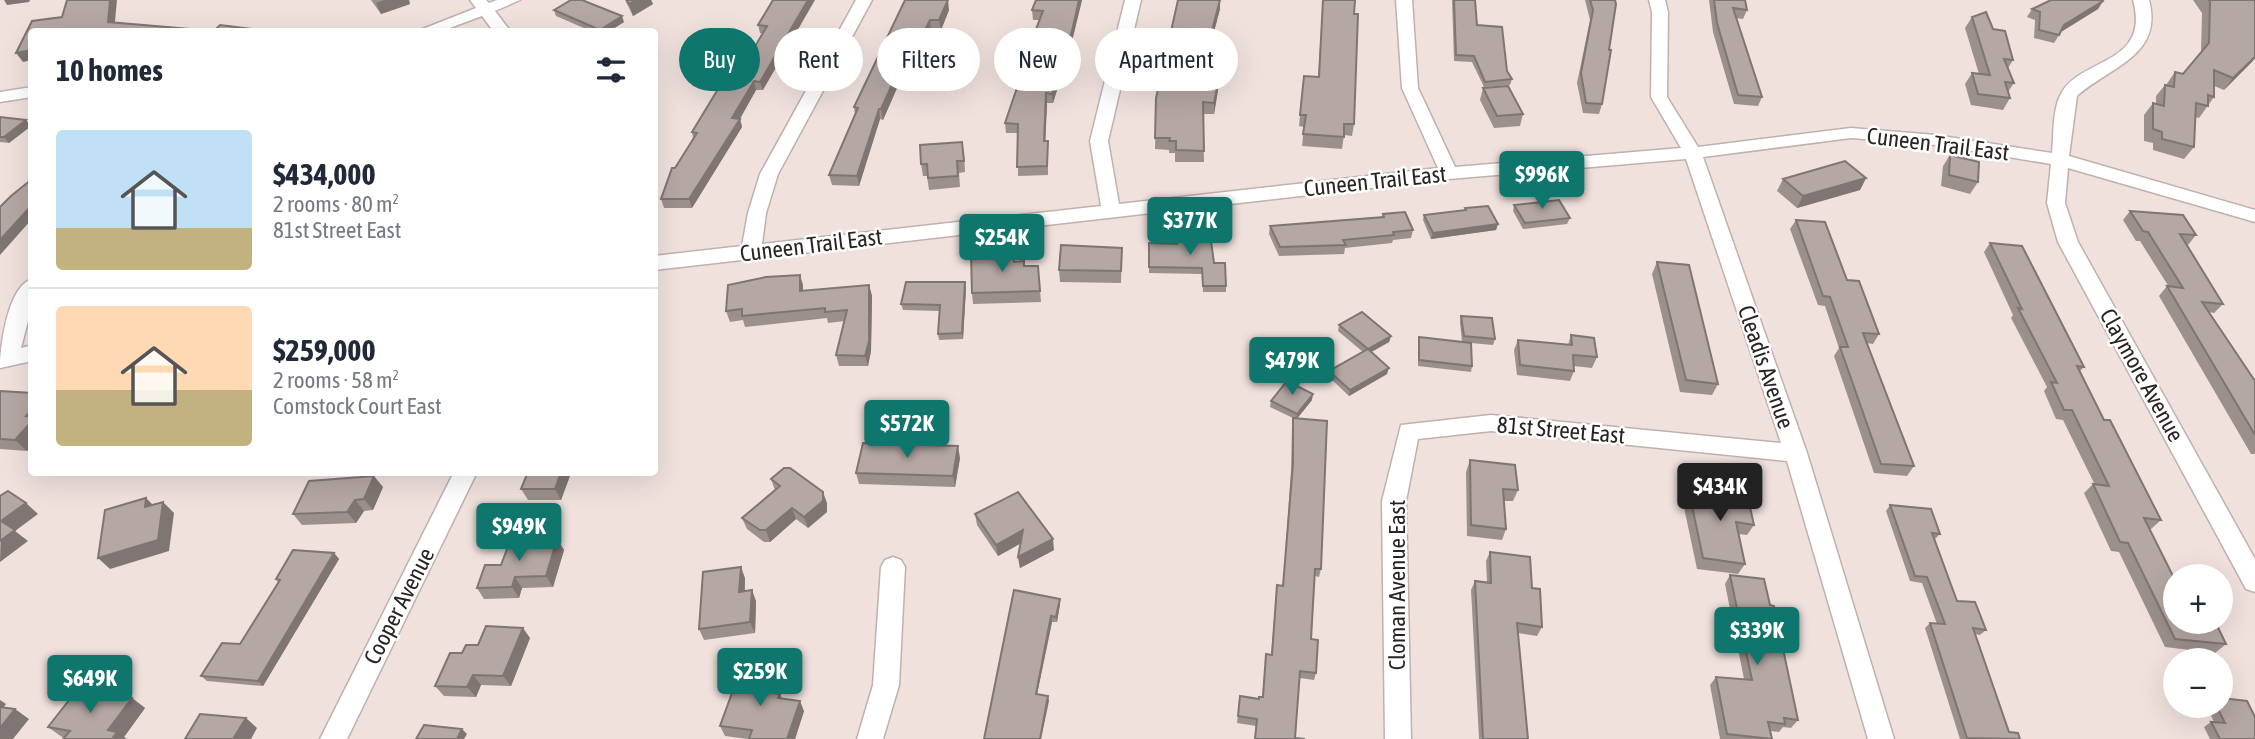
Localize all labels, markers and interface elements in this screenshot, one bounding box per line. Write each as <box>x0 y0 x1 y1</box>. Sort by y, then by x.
chip: Buy <box>679 28 760 91</box>
chip: Rent <box>774 28 863 91</box>
chip: Filters <box>877 28 980 91</box>
chip: New <box>994 28 1081 91</box>
chip: Apartment <box>1095 28 1238 91</box>
icon: filters <box>592 51 630 89</box>
text: 10 homes <box>56 53 163 87</box>
street label: Cuneen Trail East <box>1865 122 2011 166</box>
pin: $996K <box>1493 152 1591 211</box>
text: $434,000 <box>273 157 376 191</box>
icon: home <box>112 158 196 242</box>
street label: Cuneen Trail East <box>1302 161 1448 201</box>
text: $996K <box>1515 161 1569 187</box>
text: 2 rooms · 80 m² <box>273 191 399 217</box>
pin: $377K <box>1141 198 1239 257</box>
text: $377K <box>1163 207 1217 233</box>
pin: $254K <box>953 215 1051 274</box>
text: 81st Street East <box>273 217 401 243</box>
street label: Cuneen Trail East <box>738 223 884 267</box>
text: $254K <box>975 224 1029 250</box>
street label: Cleadis Avenue <box>1733 302 1799 432</box>
street label: Claymore Avenue <box>2095 304 2189 446</box>
text: $259,000 <box>273 333 376 367</box>
icon: home <box>112 334 196 418</box>
pin: $479K <box>1243 338 1341 397</box>
text: $479K <box>1265 347 1319 373</box>
text: 2 rooms · 58 m² <box>273 367 399 393</box>
text: Comstock Court East <box>273 393 442 419</box>
pin: $572K <box>858 400 956 460</box>
text: $572K <box>880 410 934 436</box>
street label: 81st Street East <box>1496 411 1626 449</box>
pin: $434K <box>1671 463 1769 523</box>
text: $434K <box>1693 473 1747 499</box>
street label: Cloman Avenue East <box>1384 500 1410 670</box>
pin: $949K <box>470 504 568 563</box>
text: $949K <box>492 513 546 539</box>
street label: Cooper Avenue <box>359 544 439 668</box>
map controls <box>2163 564 2233 718</box>
button: + <box>2163 564 2233 634</box>
pin: $339K <box>1708 608 1806 667</box>
text: $339K <box>1730 617 1784 643</box>
pin: $259K <box>711 648 809 708</box>
button: − <box>2163 648 2233 718</box>
pin: $649K <box>41 656 139 715</box>
text: $259K <box>733 658 787 684</box>
text: $649K <box>63 665 117 691</box>

